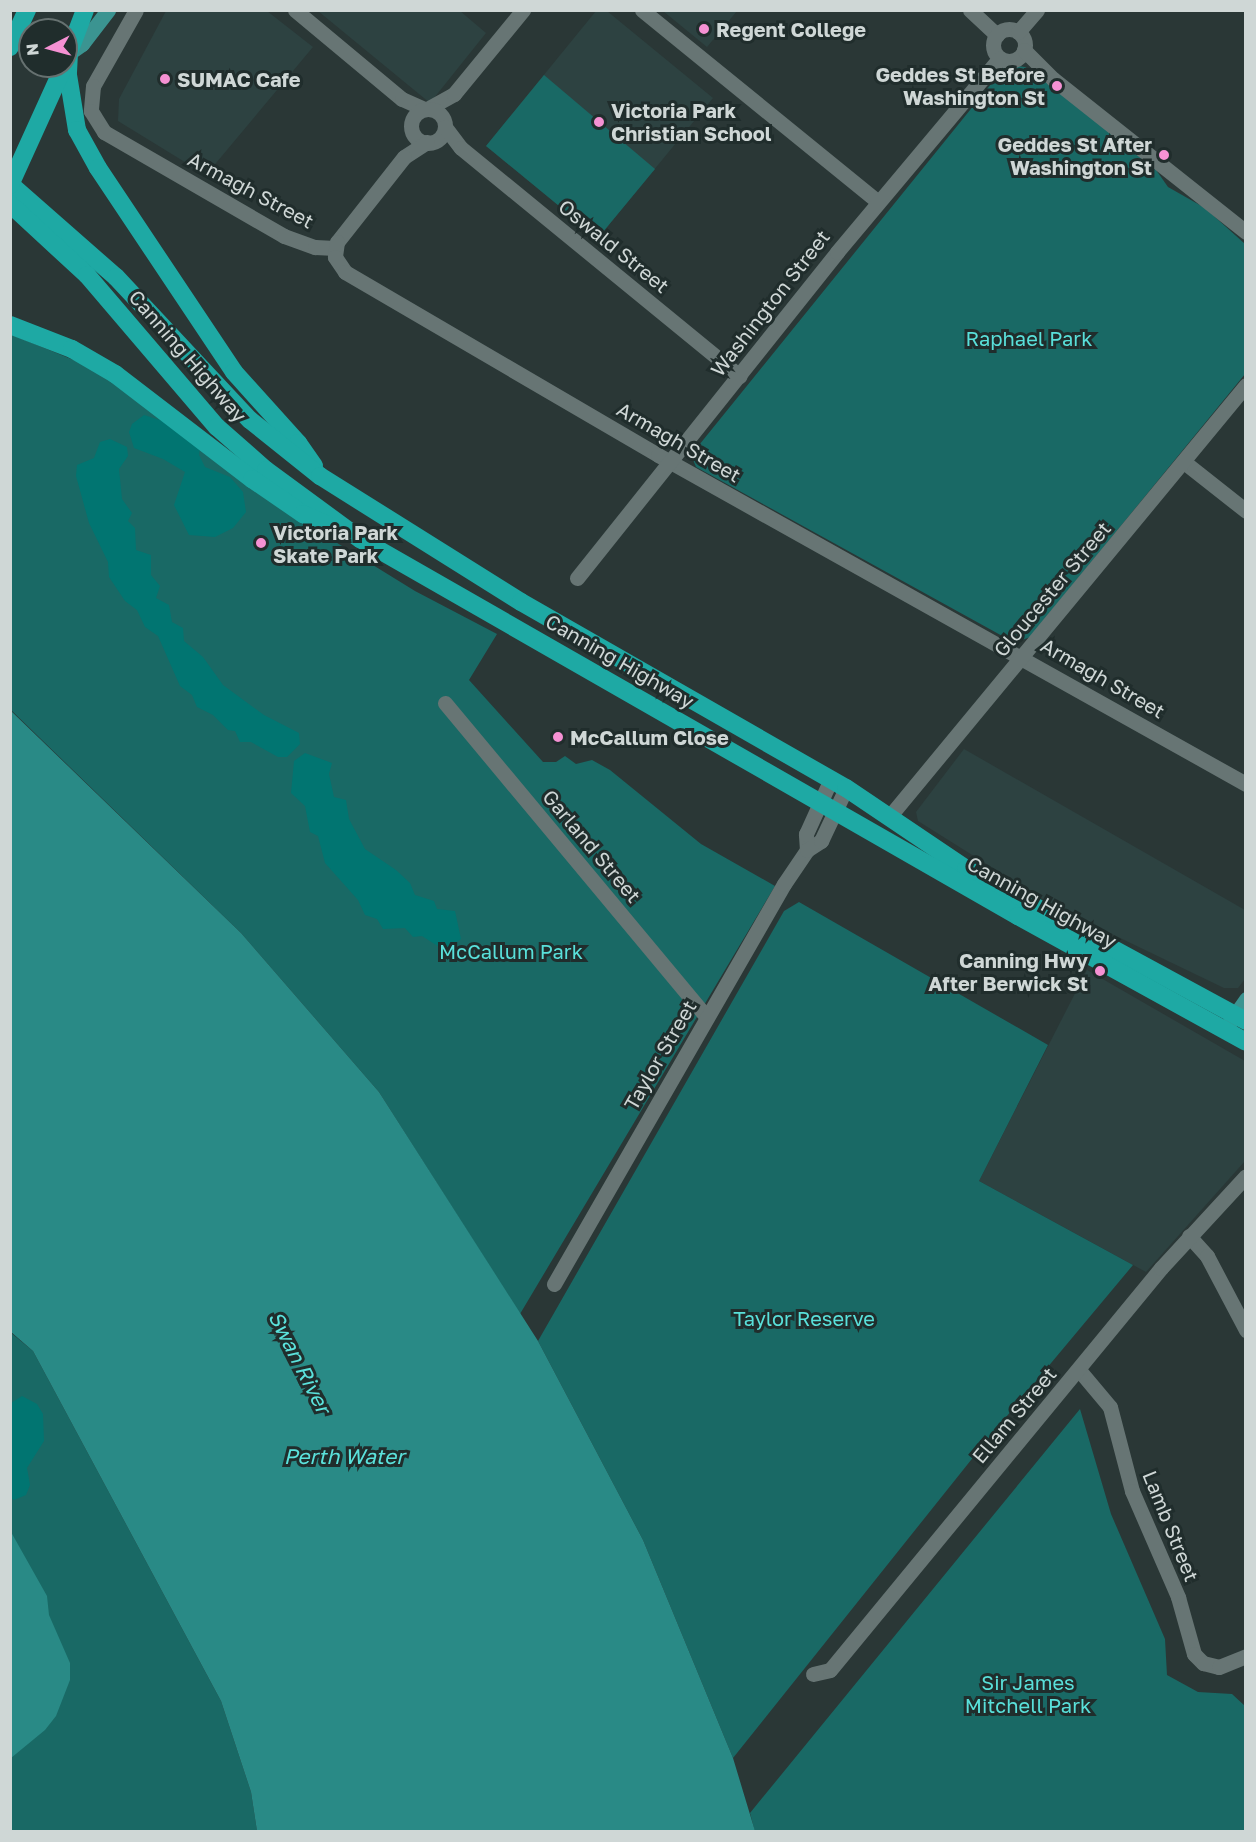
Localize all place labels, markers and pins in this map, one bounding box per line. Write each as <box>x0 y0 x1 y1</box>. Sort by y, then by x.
place label: Regent College <box>716 17 866 41</box>
marker: Regent College <box>697 22 711 36</box>
place label: Geddes St Before Washington St <box>875 62 1045 109</box>
place label: SUMAC Cafe <box>177 67 301 91</box>
marker: SUMAC Cafe <box>158 72 172 86</box>
marker: Geddes St Before Washington St <box>1050 79 1064 93</box>
place label: Victoria Park Christian School <box>611 98 772 145</box>
marker: Victoria Park Christian School <box>592 115 606 129</box>
place label: Geddes St After Washington St <box>998 132 1152 179</box>
marker: Geddes St After Washington St <box>1157 148 1171 162</box>
place label: Victoria Park Skate Park <box>273 520 398 567</box>
marker: Victoria Park Skate Park <box>254 536 268 550</box>
place label: McCallum Close <box>570 725 729 749</box>
marker: McCallum Close <box>551 730 565 744</box>
place label: Canning Hwy After Berwick St <box>928 948 1088 995</box>
marker: Canning Hwy After Berwick St <box>1093 964 1107 978</box>

